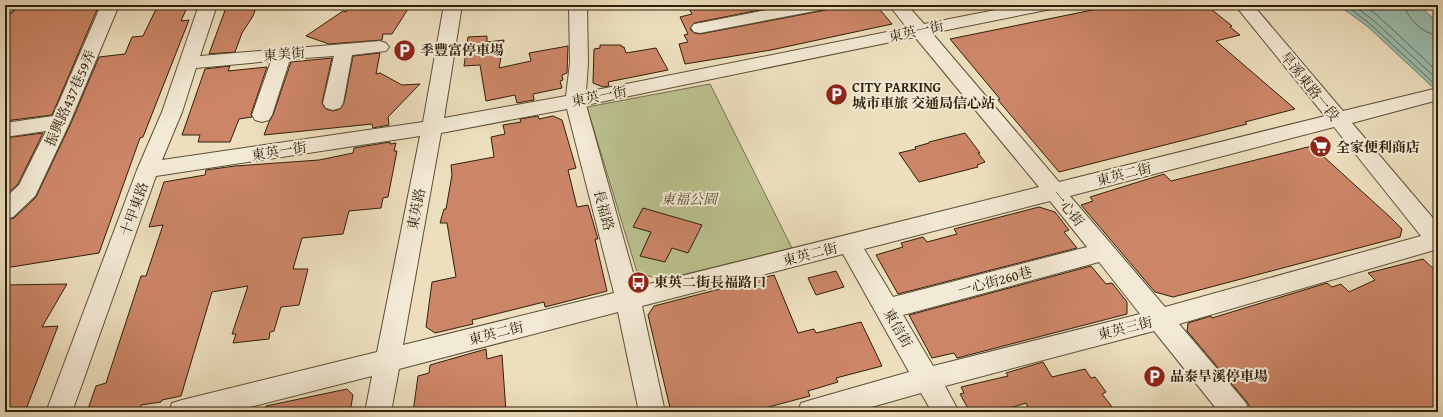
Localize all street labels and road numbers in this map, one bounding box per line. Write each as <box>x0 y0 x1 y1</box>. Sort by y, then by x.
street label: 東英一街 <box>887 15 945 47</box>
street label: 東美街 <box>262 42 306 66</box>
street label: 振興路437巷59弄 <box>40 47 100 149</box>
street label: 旱溪東路一段 <box>1276 47 1344 125</box>
street label: 東英一街 <box>570 81 628 111</box>
street label: 東英一街 <box>250 137 308 165</box>
street label: 東英二街 <box>1094 158 1154 190</box>
street label: 十甲東路 <box>115 179 153 239</box>
street label: 一心街 <box>1047 185 1089 231</box>
street label: 東英路 <box>402 186 430 232</box>
street label: 長福路 <box>589 187 619 233</box>
street label: 東英二街 <box>780 238 840 270</box>
street label: 一心街260巷 <box>956 261 1034 301</box>
street label: 東信街 <box>879 305 917 351</box>
street label: 東英三街 <box>1095 312 1155 344</box>
street label: 東英二街 <box>466 317 526 349</box>

